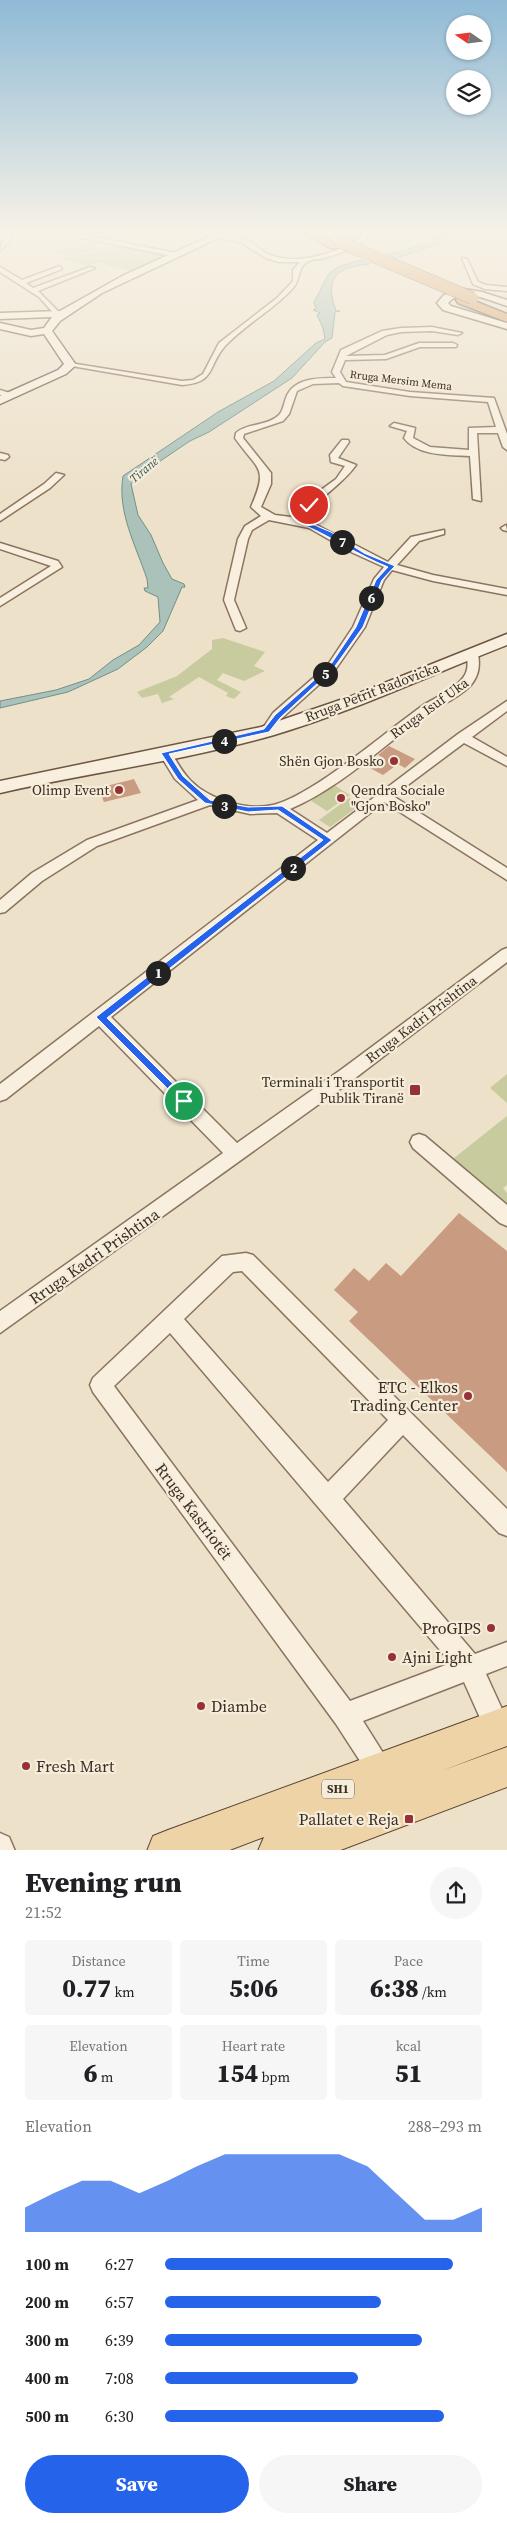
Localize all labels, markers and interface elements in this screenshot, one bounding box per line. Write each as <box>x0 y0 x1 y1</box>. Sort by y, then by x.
north arrow <box>446 15 491 60</box>
map controls <box>446 15 491 115</box>
button: layers <box>446 70 491 115</box>
street label: Rruga Mersim Mema <box>349 367 453 394</box>
water label: Tiranë <box>126 453 162 487</box>
pin <box>288 484 330 526</box>
icon: check <box>295 491 323 519</box>
pin: 7 <box>330 530 354 554</box>
text: 7 <box>339 532 346 552</box>
pin: 6 <box>358 586 384 610</box>
text: 6 <box>368 588 375 608</box>
street label: Rruga Petrit Radovicka <box>302 657 443 727</box>
pin: 5 <box>312 662 338 686</box>
text: 5 <box>322 664 329 684</box>
street label: Rruga Isuf Uka <box>386 672 473 743</box>
pin: 4 <box>212 728 236 754</box>
text: 4 <box>221 731 228 751</box>
place label: Shën Gjon Bosko <box>279 751 384 771</box>
marker: Shën Gjon Bosko <box>388 755 400 767</box>
place label: Olimp Event <box>32 780 109 800</box>
place label: Qendra Sociale "Gjon Bosko" <box>351 780 445 816</box>
marker: Olimp Event <box>113 784 125 796</box>
marker: Qendra Sociale "Gjon Bosko" <box>335 792 347 804</box>
pin: 3 <box>212 794 236 818</box>
text: 3 <box>221 796 228 816</box>
pin: 2 <box>280 856 306 880</box>
text: 2 <box>290 858 297 878</box>
pin: 1 <box>146 960 170 986</box>
text: 1 <box>155 963 162 983</box>
street label: Rruga Kadri Prishtina <box>361 970 482 1068</box>
place label: Terminali i Transportit Publik Tiranë <box>262 1072 404 1108</box>
pin <box>163 1080 205 1122</box>
marker: Terminali i Transportit Publik Tiranë <box>408 1083 422 1097</box>
icon: arrive <box>170 1087 198 1115</box>
street label: Rruga Kadri Prishtina <box>25 1202 164 1309</box>
place label: ETC - Elkos Trading Center <box>351 1376 458 1416</box>
marker: ETC - Elkos Trading Center <box>462 1390 474 1402</box>
street label: Rruga Kastriotët <box>150 1458 238 1564</box>
place label: ProGIPS <box>422 1617 481 1639</box>
marker: ProGIPS <box>485 1622 497 1634</box>
place label: Ajni Light <box>402 1646 473 1668</box>
marker: Ajni Light <box>386 1651 398 1663</box>
place label: Diambe <box>211 1695 267 1717</box>
marker: Diambe <box>195 1700 207 1712</box>
place label: Fresh Mart <box>36 1755 115 1777</box>
marker: Fresh Mart <box>20 1760 32 1772</box>
road number: SH1 <box>322 1780 354 1798</box>
place label: Pallatet e Reja <box>299 1808 400 1830</box>
marker: Pallatet e Reja <box>403 1813 415 1825</box>
text: Evening run <box>25 1863 182 1901</box>
button: share <box>430 1867 482 1919</box>
text: 21:52 <box>25 1901 62 1923</box>
text: Distance <box>71 1951 126 1971</box>
text: Time <box>237 1951 270 1971</box>
text: Pace <box>394 1951 423 1971</box>
text: 0.77 <box>62 1971 111 2005</box>
text: 5:06 <box>229 1971 278 2005</box>
text: 6:38 <box>370 1971 419 2005</box>
text: km <box>111 1982 135 2002</box>
text: /km <box>419 1982 447 2002</box>
text: Elevation <box>69 2036 128 2056</box>
text: Heart rate <box>222 2036 285 2056</box>
text: kcal <box>396 2036 421 2056</box>
text: 6 <box>84 2056 97 2090</box>
text: 154 <box>217 2056 258 2090</box>
text: 51 <box>395 2056 422 2090</box>
text: m <box>97 2067 113 2087</box>
text: bpm <box>258 2067 290 2087</box>
text: Elevation <box>25 2115 92 2137</box>
text: 288–293 m <box>408 2115 482 2137</box>
text: 100 m <box>25 2253 69 2275</box>
text: 6:27 <box>105 2253 134 2275</box>
text: 200 m <box>25 2291 69 2313</box>
text: 6:57 <box>105 2291 134 2313</box>
text: 300 m <box>25 2329 69 2351</box>
text: 6:39 <box>105 2329 134 2351</box>
text: 400 m <box>25 2367 69 2389</box>
text: 7:08 <box>105 2367 134 2389</box>
text: 500 m <box>25 2405 69 2427</box>
text: 6:30 <box>105 2405 134 2427</box>
button: Save <box>25 2455 249 2513</box>
button: Share <box>259 2455 482 2513</box>

